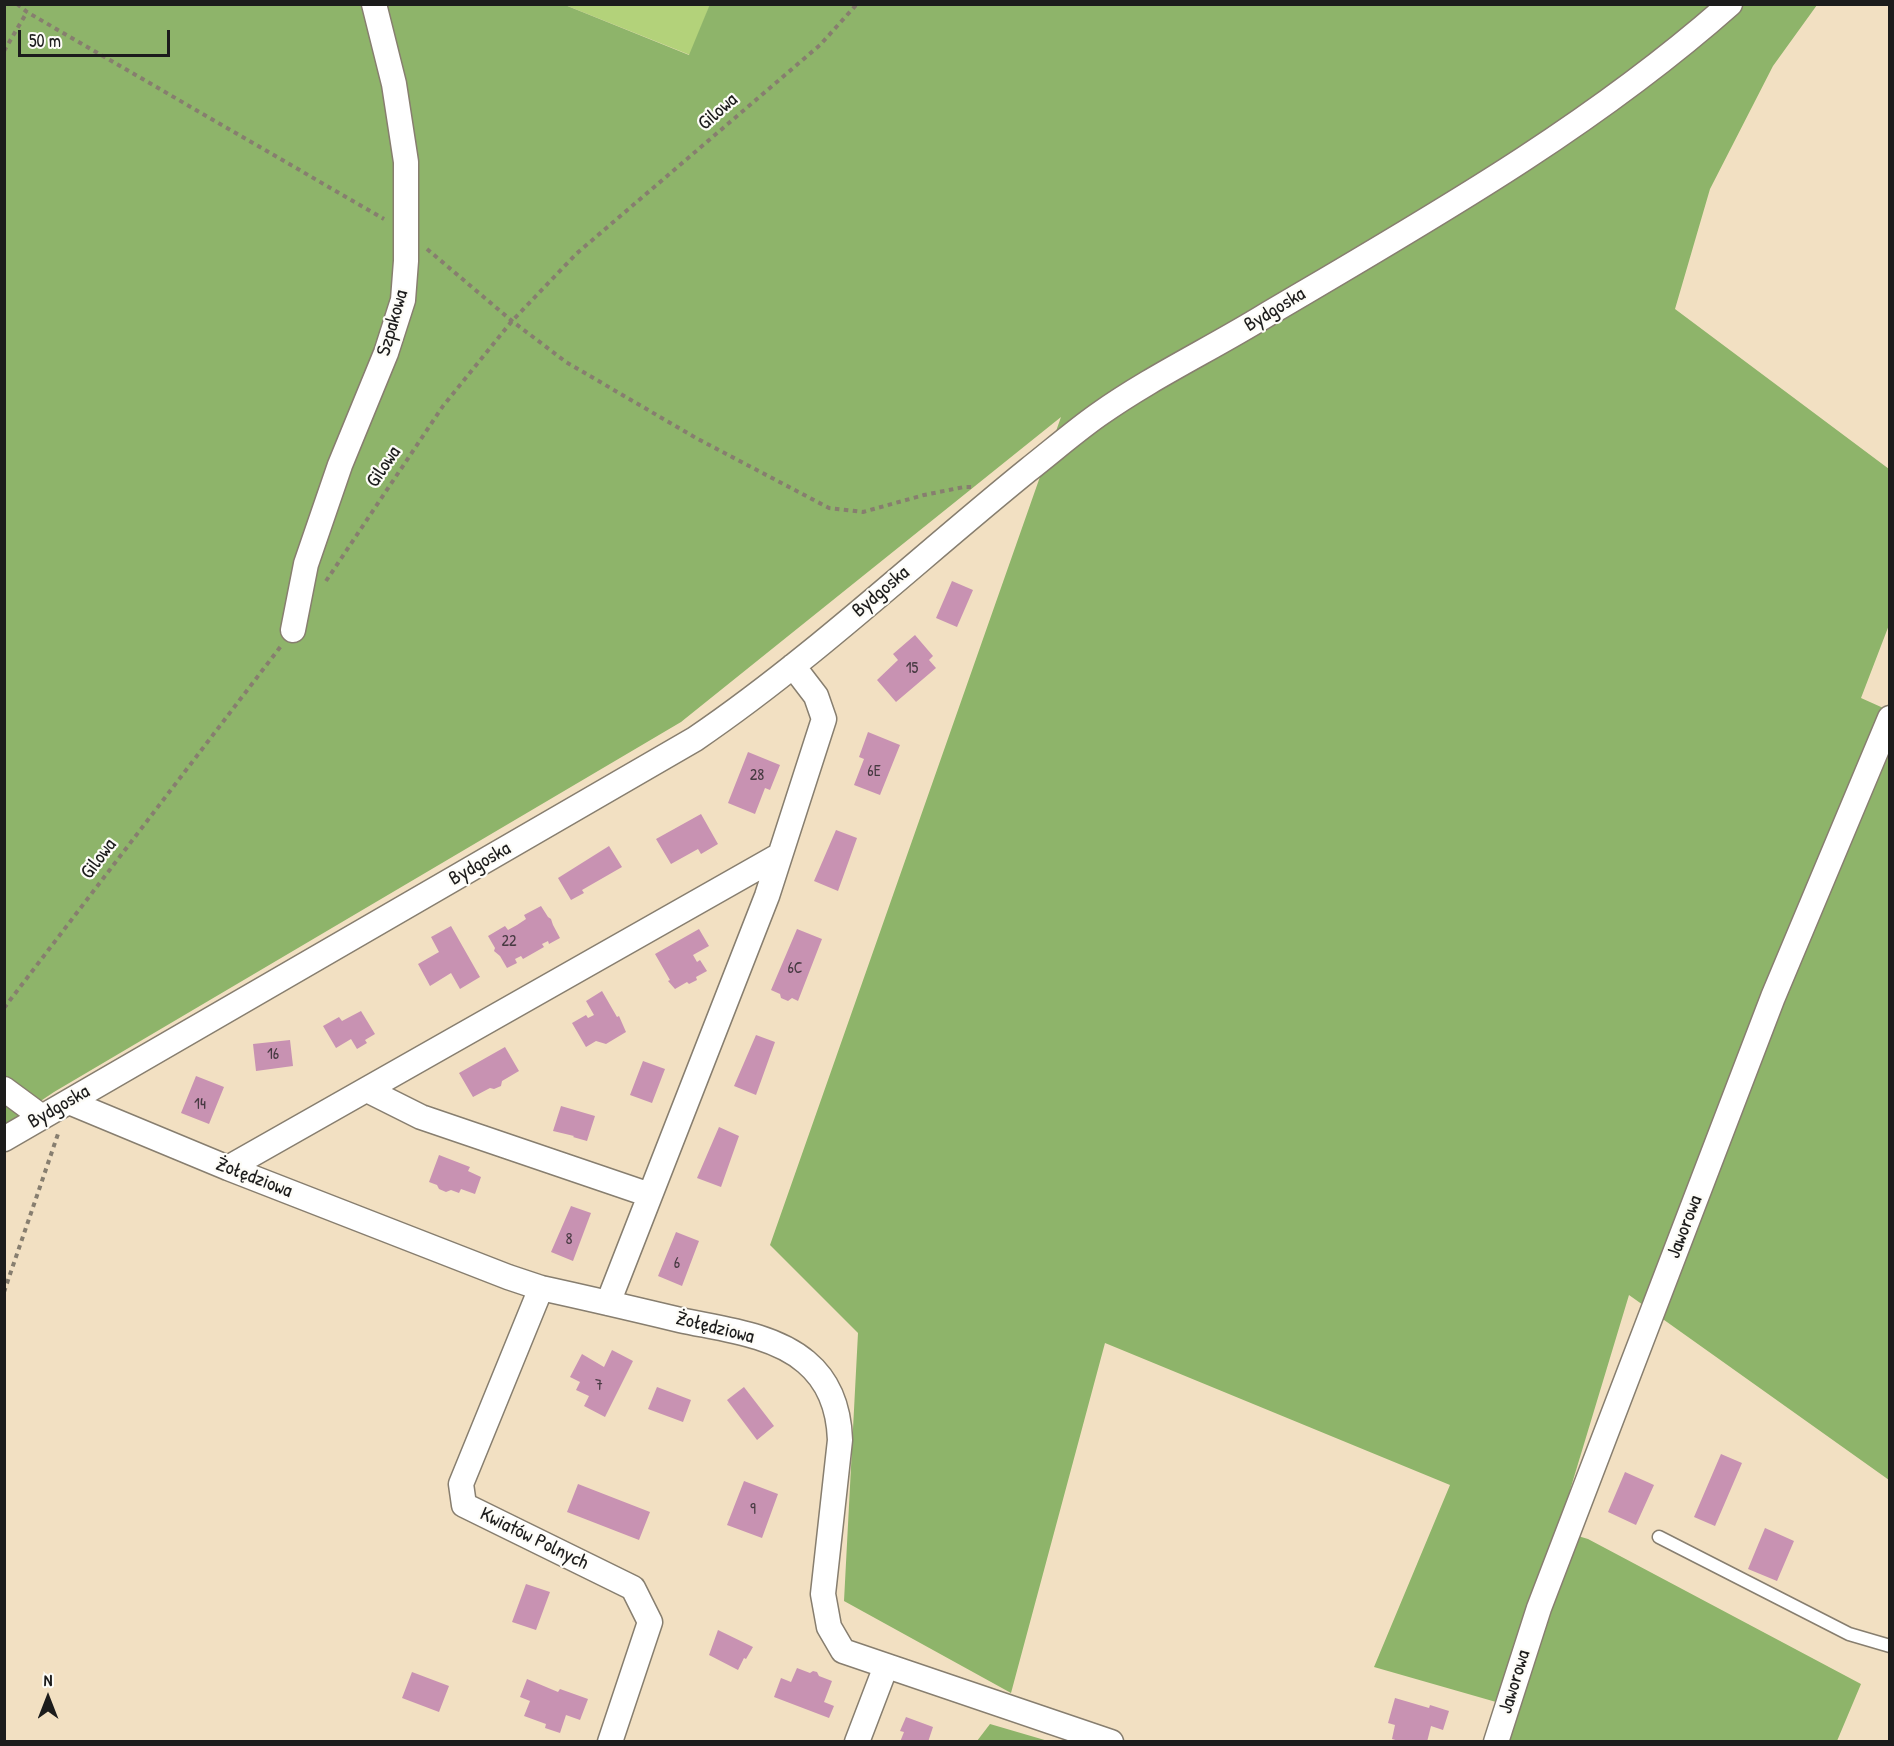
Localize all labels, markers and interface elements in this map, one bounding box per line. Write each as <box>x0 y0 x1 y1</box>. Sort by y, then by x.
scale bar <box>21 18 172 56</box>
text: 50 m <box>29 28 61 53</box>
street label: Gilowa <box>693 88 743 136</box>
street label: Bydgoska <box>1240 282 1310 338</box>
street label: Szpakowa <box>372 287 414 359</box>
street label: Gilowa <box>362 442 406 492</box>
street label: Bydgoska <box>848 561 914 623</box>
house number: 15 <box>906 659 918 679</box>
house number: 6E <box>867 762 881 782</box>
house number: 28 <box>750 766 764 786</box>
street label: Gilowa <box>76 834 122 884</box>
street label: Bydgoska <box>445 837 515 891</box>
house number: 22 <box>502 932 516 952</box>
house number: 6C <box>787 959 803 979</box>
house number: 16 <box>267 1045 279 1065</box>
street label: Bydgoska <box>24 1080 94 1134</box>
house number: 14 <box>194 1095 206 1115</box>
street label: Żołędziowa <box>212 1153 296 1203</box>
street label: Jaworowa <box>1662 1192 1708 1262</box>
house number: 8 <box>566 1230 572 1250</box>
house number: 6 <box>674 1254 680 1274</box>
street label: Żołędziowa <box>673 1307 757 1349</box>
house number: 7 <box>595 1376 603 1396</box>
house number: 9 <box>750 1500 756 1520</box>
street label: Kwiatów Polnych <box>476 1502 592 1576</box>
street label: Jaworowa <box>1494 1647 1536 1717</box>
north arrow <box>18 1668 78 1728</box>
text: N <box>44 1669 52 1691</box>

